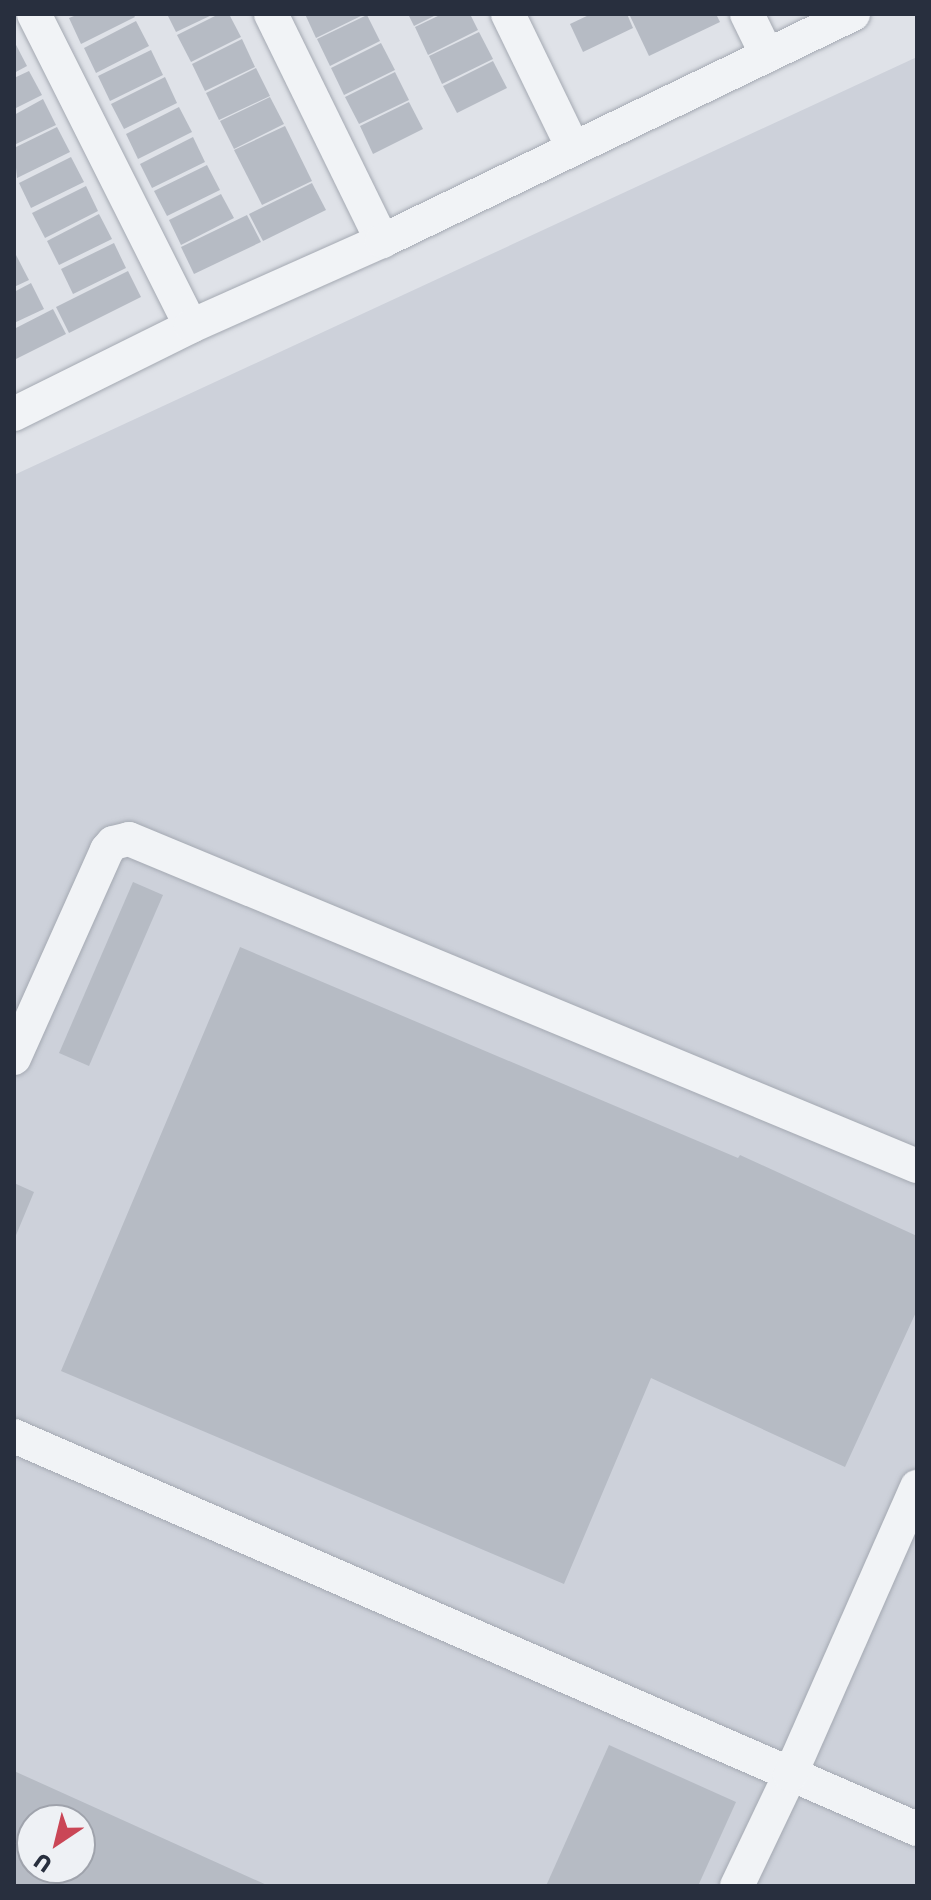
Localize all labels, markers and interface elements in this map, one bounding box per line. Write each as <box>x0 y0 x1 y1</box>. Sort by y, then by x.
north arrow <box>16 1804 96 1884</box>
text: U <box>28 1845 58 1880</box>

